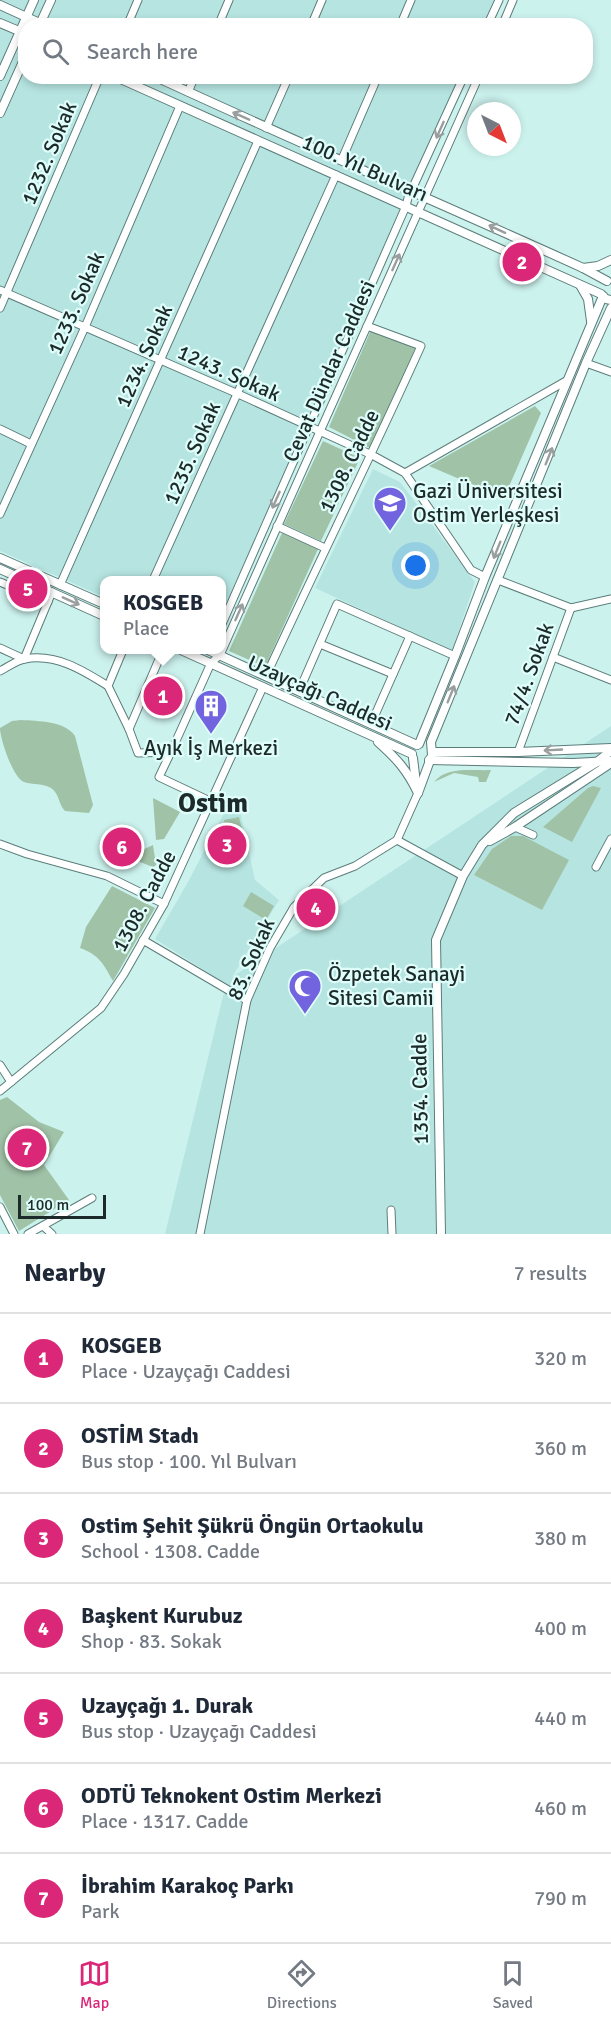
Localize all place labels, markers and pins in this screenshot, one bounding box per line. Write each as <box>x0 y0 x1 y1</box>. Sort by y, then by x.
pin: 2 <box>502 240 542 284</box>
place label: Gazi Üniversitesi Ostim Yerleşkesi <box>413 478 563 528</box>
school or university icon: Gazi Üniversitesi Ostim Yerleşkesi <box>372 485 408 532</box>
pin: 5 <box>9 566 48 612</box>
pin: 1 <box>144 674 182 718</box>
building icon: Ayık İş Merkezi <box>193 688 229 735</box>
place label: Ayık İş Merkezi <box>144 735 278 761</box>
pin: 3 <box>208 822 246 868</box>
pin: 6 <box>102 824 142 870</box>
pin: 4 <box>296 886 336 930</box>
place label: Özpetek Sanayi Sitesi Camii <box>328 961 465 1011</box>
mosque icon: Özpetek Sanayi Sitesi Camii <box>287 968 323 1015</box>
pin: 7 <box>8 1126 46 1170</box>

